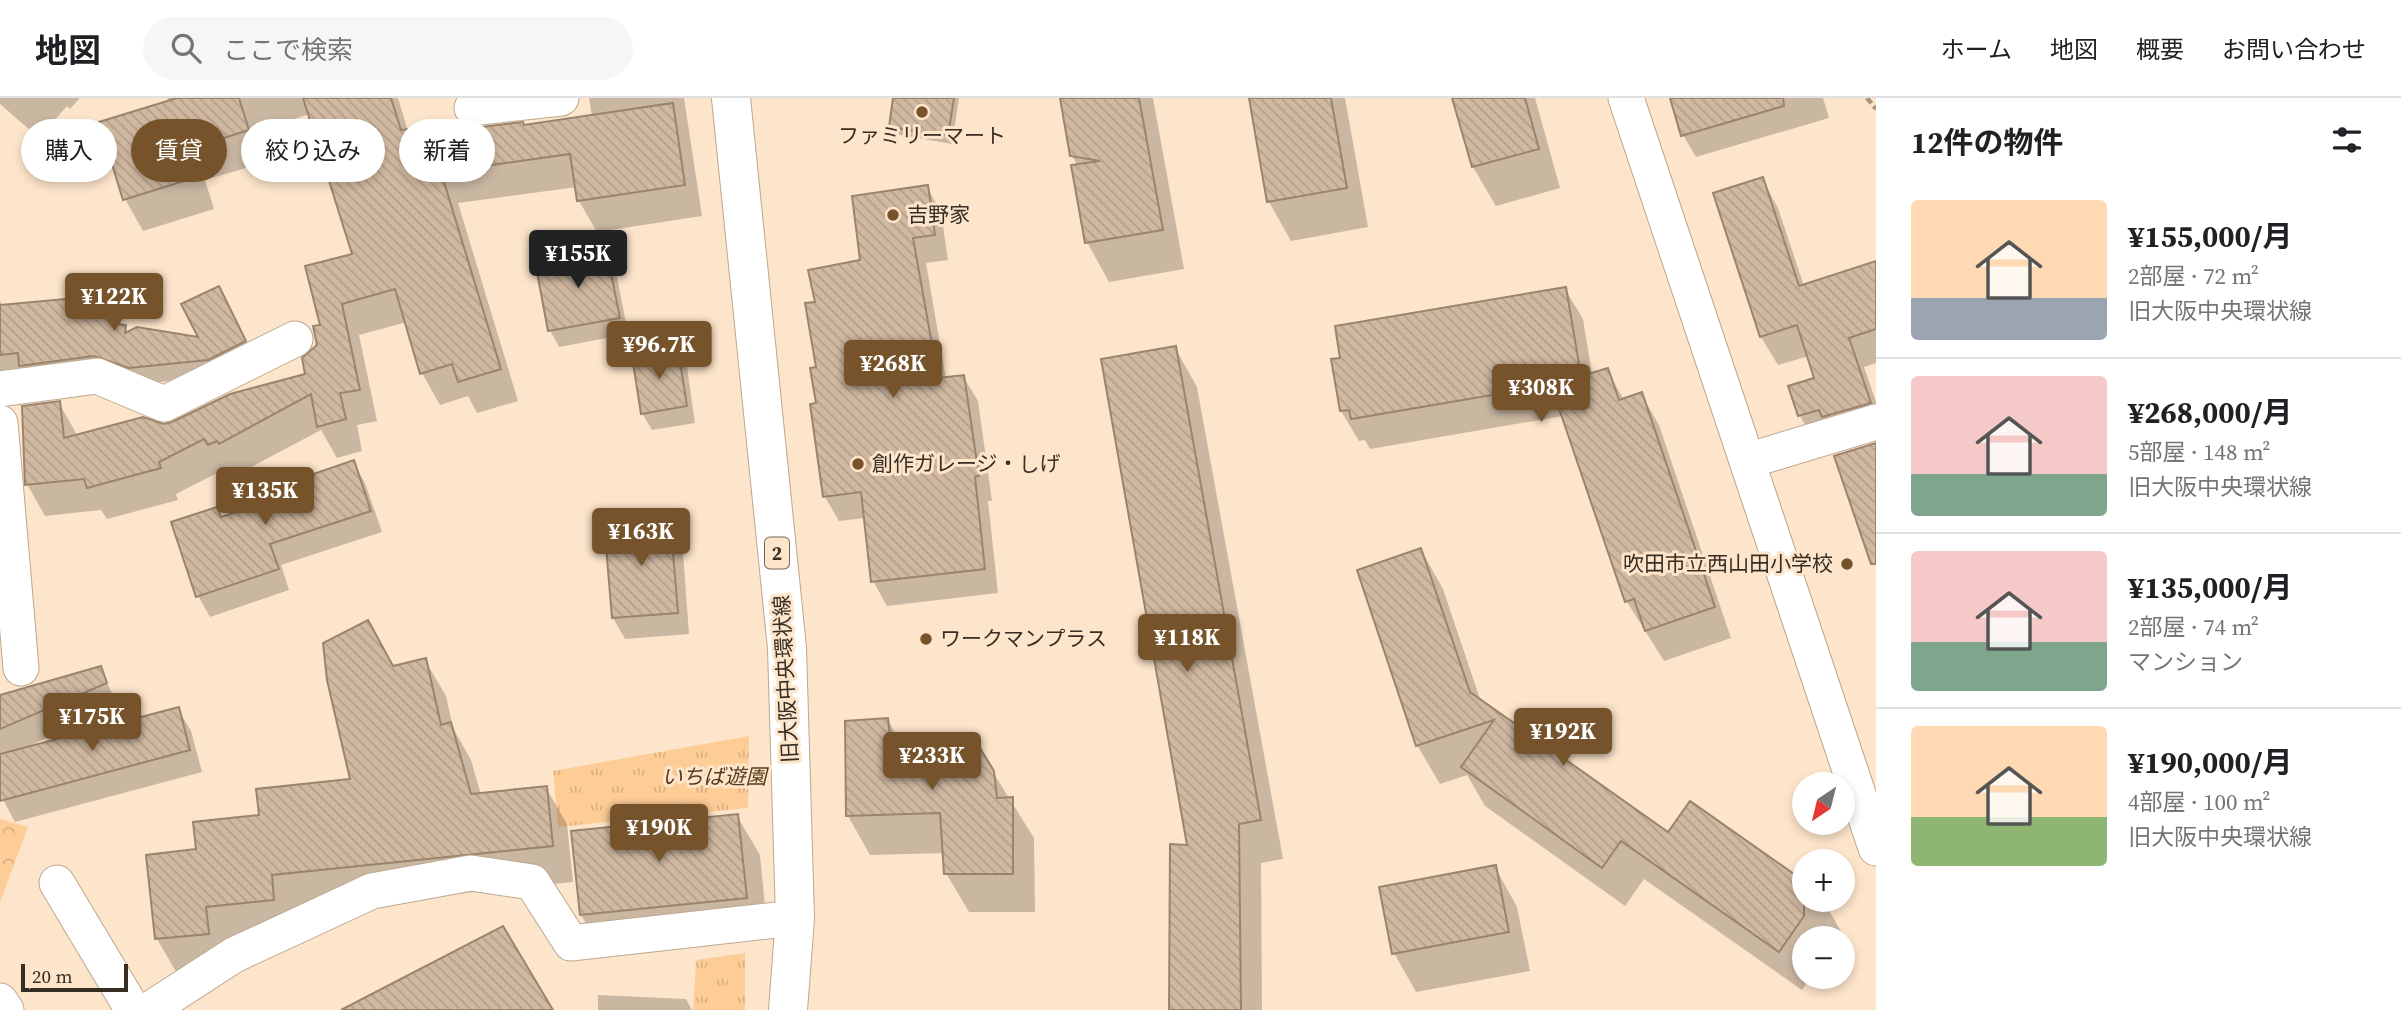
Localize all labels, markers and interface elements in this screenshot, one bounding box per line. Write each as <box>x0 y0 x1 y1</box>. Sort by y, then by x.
search box <box>143 17 633 80</box>
text: 地図 <box>35 28 101 73</box>
icon: search <box>167 29 205 67</box>
text: ここで検索 <box>223 32 353 68</box>
text: ホーム <box>1941 33 2012 66</box>
text: 地図 <box>2050 33 2098 66</box>
text: 概要 <box>2136 33 2184 66</box>
text: お問い合わせ <box>2222 33 2366 66</box>
marker: ファミリーマート <box>914 104 930 120</box>
chip: 購入 <box>21 119 117 182</box>
chip: 賃貸 <box>131 119 227 182</box>
chip: 絞り込み <box>241 119 385 182</box>
chip: 新着 <box>399 119 495 182</box>
place label: ファミリーマート <box>838 121 1006 150</box>
icon: filters <box>2328 121 2366 159</box>
text: 12件の物件 <box>1911 122 2064 163</box>
place label: 吉野家 <box>907 200 970 229</box>
marker: 吉野家 <box>885 207 901 223</box>
text: ¥155,000/月 <box>2128 216 2292 257</box>
icon: home <box>1967 228 2051 312</box>
pin: ¥155K <box>529 230 627 290</box>
text: ¥155K <box>545 237 611 269</box>
text: 2部屋 · 72 m² <box>2128 260 2259 292</box>
pin: ¥122K <box>65 274 163 333</box>
text: ¥122K <box>81 280 147 312</box>
text: 旧大阪中央環状線 <box>2128 295 2312 327</box>
pin: ¥96.7K <box>602 322 716 381</box>
text: ¥96.7K <box>623 328 695 360</box>
pin: ¥268K <box>844 341 942 400</box>
text: ¥268K <box>860 347 926 379</box>
pin: ¥308K <box>1492 364 1590 424</box>
text: ¥308K <box>1508 371 1574 403</box>
text: ¥268,000/月 <box>2128 392 2292 433</box>
icon: home <box>1967 404 2051 488</box>
text: 5部屋 · 148 m² <box>2128 436 2271 468</box>
place label: 創作ガレージ・しげ <box>872 449 1061 478</box>
marker: 創作ガレージ・しげ <box>850 456 866 472</box>
pin: ¥135K <box>216 468 314 527</box>
text: 旧大阪中央環状線 <box>2128 471 2312 503</box>
text: ¥135K <box>232 474 298 506</box>
pin: ¥163K <box>592 508 690 568</box>
text: ¥163K <box>608 515 674 547</box>
road number: 2 <box>765 538 789 568</box>
place label: 吹田市立西山田小学校 <box>1623 549 1833 578</box>
marker: 吹田市立西山田小学校 <box>1839 556 1855 572</box>
text: ¥135,000/月 <box>2128 567 2292 608</box>
icon: home <box>1967 579 2051 663</box>
street label: 旧大阪中央環状線 <box>767 594 804 764</box>
text: 2部屋 · 74 m² <box>2128 611 2259 643</box>
pin: ¥118K <box>1138 614 1236 674</box>
text: ¥118K <box>1154 621 1220 653</box>
place label: ワークマンプラス <box>940 624 1107 653</box>
marker: ワークマンプラス <box>918 631 934 647</box>
text: マンション <box>2128 646 2243 678</box>
pin: ¥175K <box>43 694 141 753</box>
text: ¥175K <box>59 700 125 732</box>
pin: ¥192K <box>1514 708 1612 768</box>
text: ¥192K <box>1530 715 1596 747</box>
pin: ¥233K <box>883 732 981 792</box>
text: ¥233K <box>899 739 965 771</box>
text: ¥190,000/月 <box>2128 742 2292 783</box>
icon: home <box>1967 754 2051 838</box>
park label: いちば遊園 <box>662 762 769 791</box>
north arrow <box>1792 772 1855 835</box>
map controls <box>1792 772 1855 989</box>
text: 4部屋 · 100 m² <box>2128 786 2271 818</box>
pin: ¥190K <box>610 804 708 864</box>
text: ¥190K <box>626 811 692 843</box>
text: 旧大阪中央環状線 <box>2128 821 2312 853</box>
button: + <box>1792 849 1855 912</box>
button: − <box>1792 926 1855 989</box>
scale bar <box>21 961 128 993</box>
text: 20 m <box>32 963 73 989</box>

